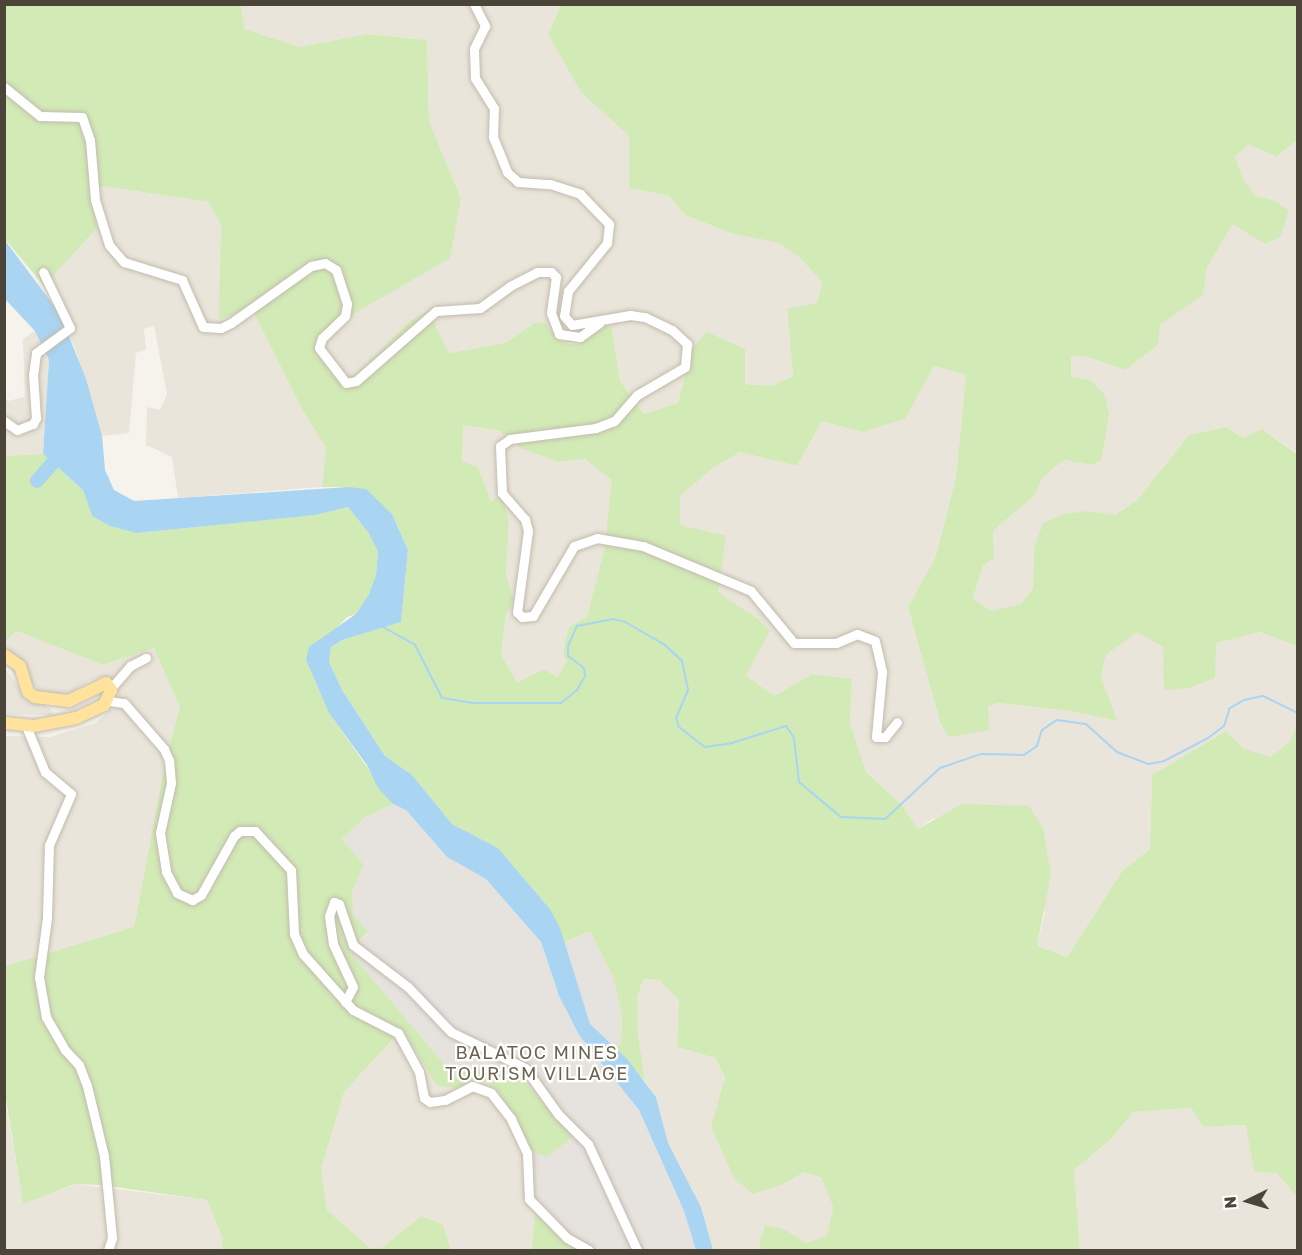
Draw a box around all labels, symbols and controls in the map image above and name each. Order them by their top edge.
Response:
district label: BALATOC MINES TOURISM VILLAGE [445,1042,629,1084]
north arrow [1218,1171,1278,1231]
text: N [1220,1196,1241,1210]

